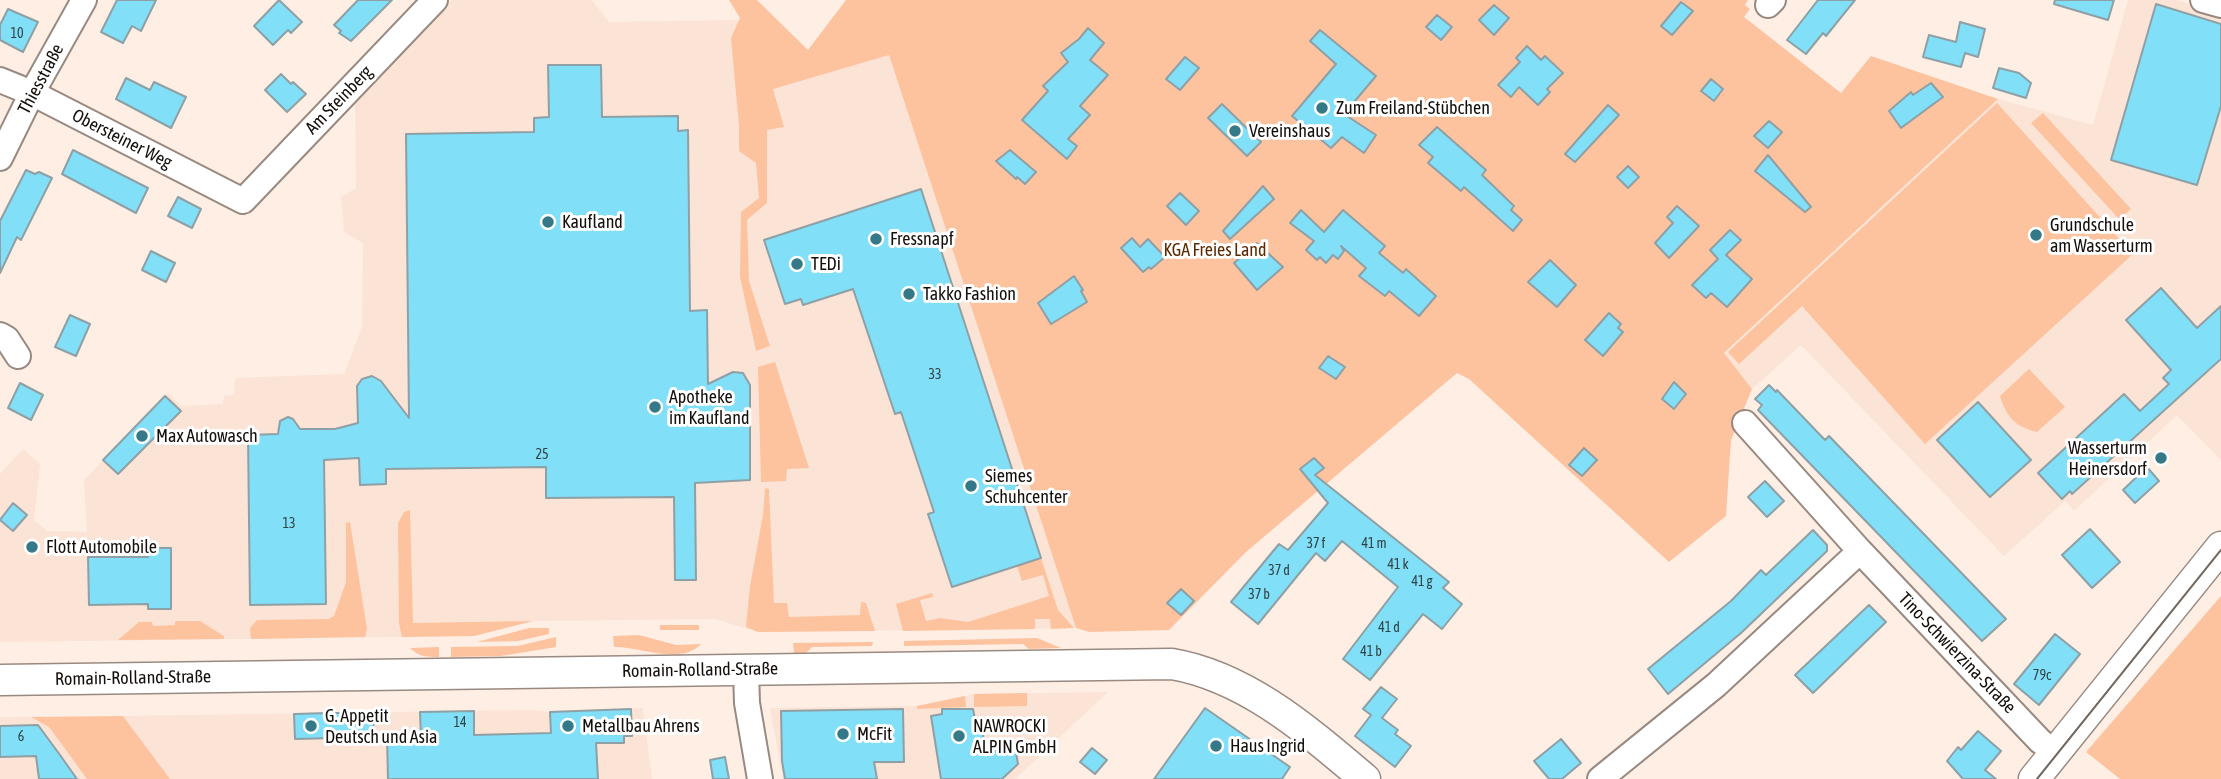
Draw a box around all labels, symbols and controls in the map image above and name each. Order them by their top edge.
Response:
house number: 10 [10,26,24,42]
street label: Thiesstraße [14,40,68,118]
street label: Am Steinberg [301,61,377,139]
place label: Zum Freiland-Stübchen [1336,97,1490,119]
marker: Zum Freiland-Stübchen [1314,100,1330,116]
street label: Obersteiner Weg [68,105,176,173]
place label: Vereinshaus [1249,120,1330,142]
marker: Vereinshaus [1227,123,1243,139]
place label: Kaufland [562,211,623,233]
marker: Kaufland [540,214,556,230]
place label: Grundschule am Wasserturm [2050,214,2153,256]
marker: Grundschule am Wasserturm [2028,227,2044,243]
place label: Fressnapf [890,228,954,250]
marker: Fressnapf [868,231,884,247]
park label: KGA Freies Land [1163,239,1267,261]
place label: TEDi [811,253,841,275]
marker: TEDi [789,256,805,272]
place label: Takko Fashion [923,283,1016,305]
marker: Takko Fashion [901,286,917,302]
house number: 33 [928,367,942,383]
place label: Apotheke im Kaufland [669,386,749,428]
marker: Apotheke im Kaufland [647,399,663,415]
place label: Max Autowasch [156,425,258,447]
marker: Max Autowasch [134,428,150,444]
place label: Wasserturm Heinersdorf [2068,437,2147,480]
house number: 25 [535,447,549,463]
marker: Wasserturm Heinersdorf [2153,450,2169,466]
place label: Siemes Schuhcenter [985,465,1067,508]
marker: Siemes Schuhcenter [963,478,979,494]
house number: 13 [282,516,296,532]
place label: Flott Automobile [46,536,157,558]
house number: 37 f [1307,536,1325,552]
house number: 41 m [1361,536,1387,552]
marker: Flott Automobile [24,539,40,555]
house number: 41 k [1387,557,1409,573]
house number: 37 d [1268,563,1290,579]
house number: 41 g [1411,574,1433,590]
house number: 37 b [1248,587,1270,603]
street label: Tino-Schwierzina-Straße [1894,588,2020,718]
house number: 41 d [1378,620,1400,636]
house number: 41 b [1360,644,1382,660]
street label: Romain-Rolland-Straße [622,658,778,682]
street label: Romain-Rolland-Straße [55,666,211,690]
house number: 79c [2033,668,2051,684]
place label: G. Appetit Deutsch und Asia [325,705,437,748]
house number: 14 [453,715,467,731]
place label: Metallbau Ahrens [582,715,700,737]
place label: NAWROCKI ALPIN GmbH [973,715,1057,758]
marker: G. Appetit Deutsch und Asia [303,718,319,734]
marker: Metallbau Ahrens [560,718,576,734]
place label: McFit [857,723,892,745]
marker: McFit [835,726,851,742]
marker: NAWROCKI ALPIN GmbH [951,728,967,744]
house number: 6 [18,729,24,745]
place label: Haus Ingrid [1230,735,1305,757]
marker: Haus Ingrid [1208,738,1224,754]

